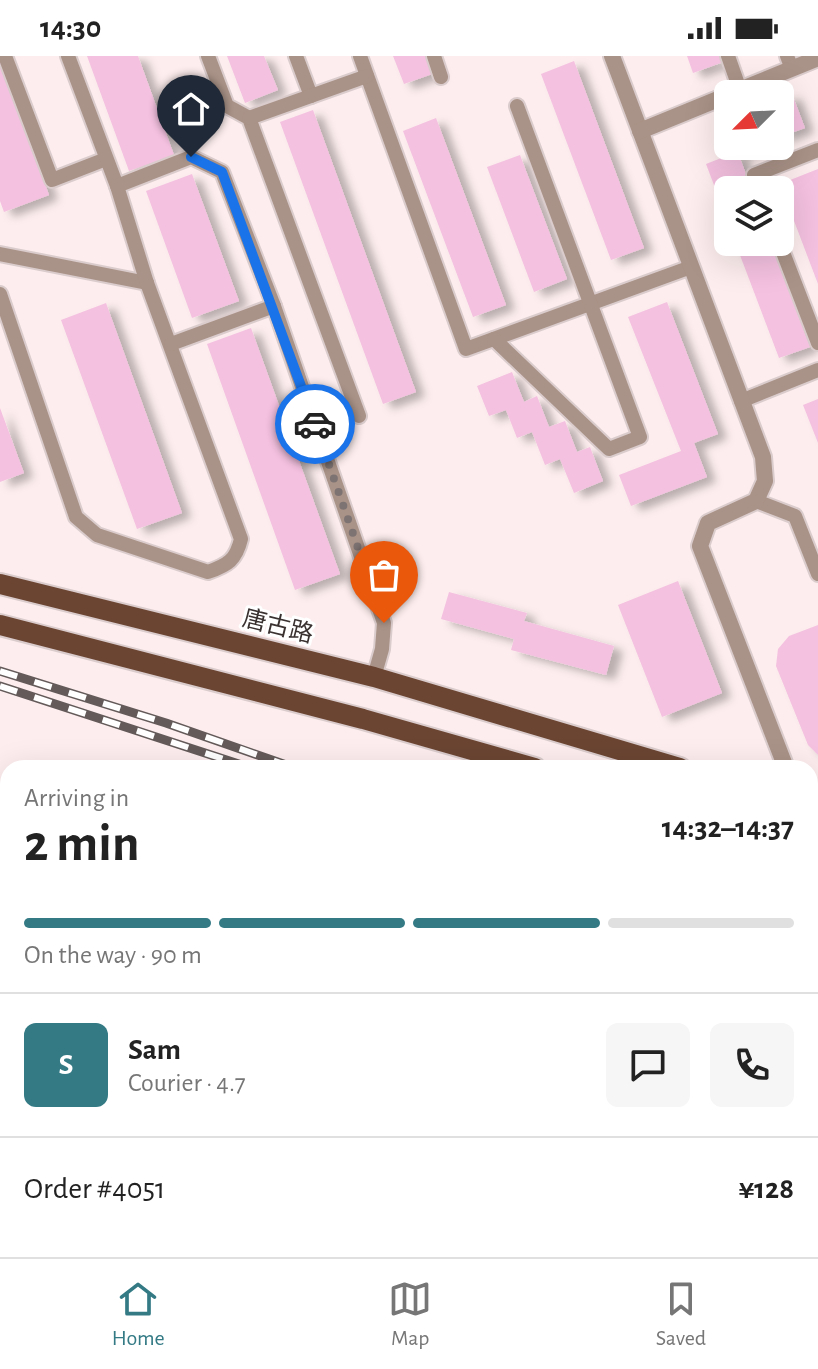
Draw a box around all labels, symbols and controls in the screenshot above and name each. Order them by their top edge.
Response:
text: 14:30 [40,13,101,43]
pin [157,75,225,157]
north arrow [714,80,794,160]
map controls [714,80,794,256]
icon: home [169,87,213,131]
button: layers [714,176,794,256]
courier [275,384,355,464]
icon: car [293,402,337,446]
pin [350,541,418,623]
icon: bag [362,553,406,597]
street label: 唐古路 [240,605,316,647]
text: Arriving in [24,785,129,811]
text: 14:32–14:37 [662,813,794,843]
text: 2 min [24,818,139,870]
text: On the way · 90 m [24,942,202,968]
button: chat [606,1023,690,1107]
button: phone [710,1023,794,1107]
text: Sam [128,1035,181,1065]
text: S [59,1050,73,1080]
text: Courier · 4.7 [128,1070,246,1096]
text: Order #4051 [24,1174,165,1204]
text: ¥128 [739,1174,794,1204]
tab: Home [112,1277,165,1351]
tab: Map [388,1277,432,1351]
tab: Saved [656,1277,706,1351]

